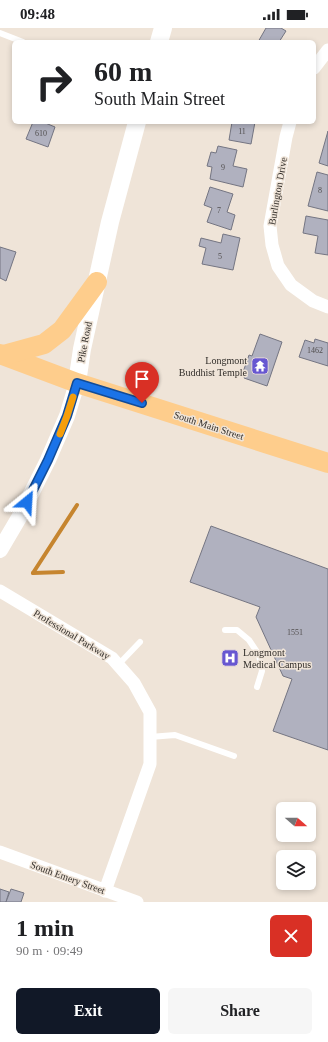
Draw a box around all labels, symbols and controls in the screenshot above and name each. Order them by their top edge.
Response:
text: 09:48 [20,6,55,22]
icon: right [28,56,80,108]
text: 60 m [94,56,152,87]
text: South Main Street [94,89,225,109]
house number: 11 [238,127,246,136]
house number: 610 [35,129,47,138]
street label: Burlington Drive [266,156,289,226]
house number: 9 [221,163,225,172]
house number: 8 [318,186,322,195]
house number: 7 [217,206,221,215]
house number: 5 [218,252,222,261]
street label: Pike Road [75,321,94,363]
house number: 1462 [307,346,323,355]
place label: Longmont Buddhist Temple [179,355,248,378]
temple icon: Longmont Buddhist Temple [250,356,270,376]
pin [125,362,159,403]
icon: arrive [131,368,153,390]
street label: South Main Street [173,409,245,442]
position arrow [6,481,48,523]
street label: Professional Parkway [32,607,112,662]
house number: 1551 [287,628,303,637]
place label: Longmont Medical Campus [243,647,311,670]
hospital icon: Longmont Medical Campus [220,648,240,668]
north arrow [276,802,316,842]
map controls [276,802,316,890]
button: layers [276,850,316,890]
street label: South Emery Street [29,859,107,896]
text: 1 min [16,915,74,941]
button: close [270,915,312,957]
text: 90 m · 09:49 [16,943,83,958]
button: Exit [16,988,160,1034]
button: Share [168,988,312,1034]

